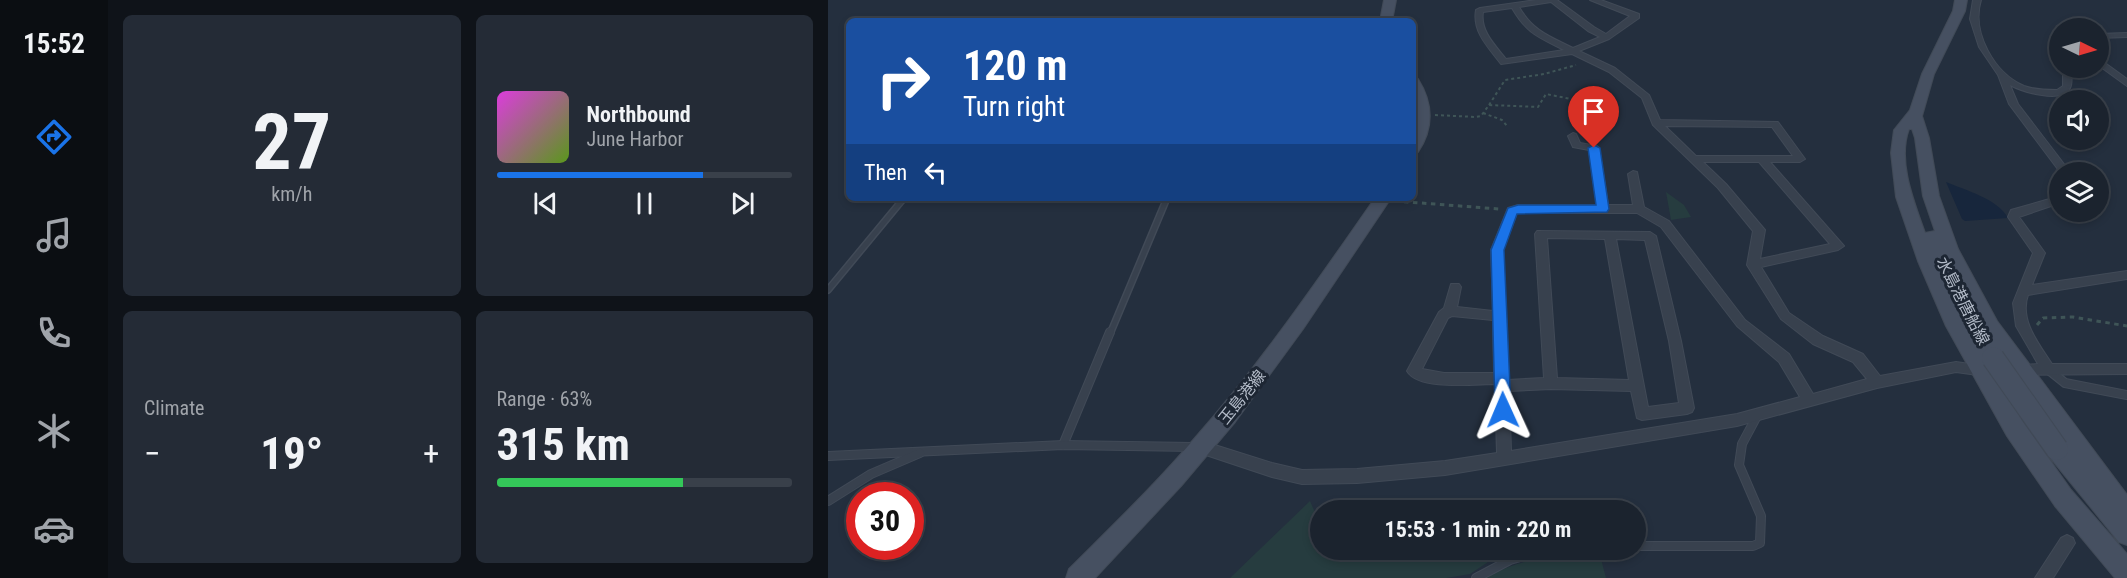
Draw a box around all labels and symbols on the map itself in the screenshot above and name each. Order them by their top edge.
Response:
north arrow [2049,18,2109,78]
pin [1568,86,1619,148]
street label: 水島港唐船線 [1933,254,1993,348]
street label: 玉島港線 [1214,366,1270,428]
position arrow [1471,378,1535,442]
speed limit sign: 30 [846,482,924,560]

